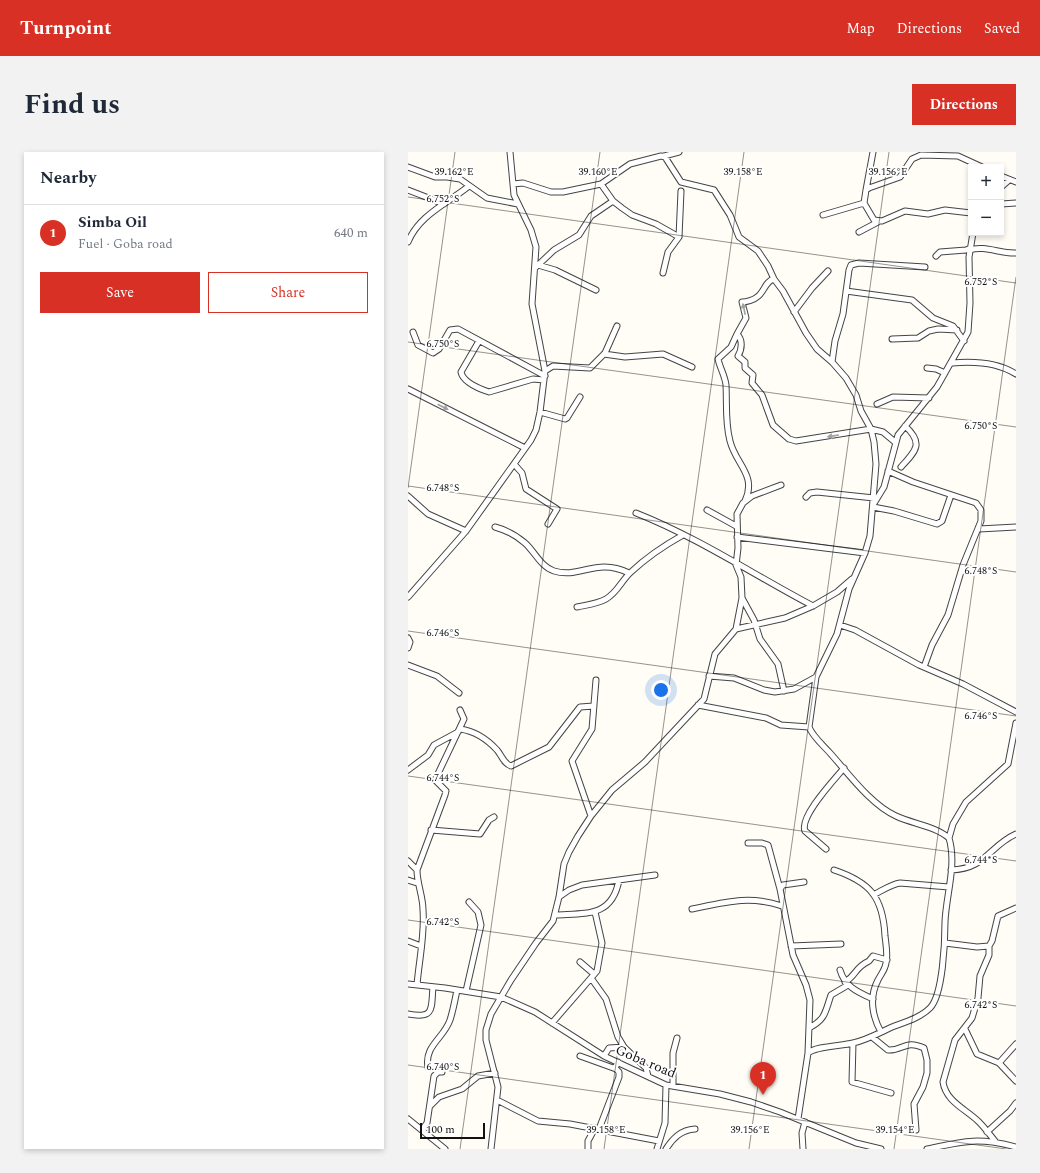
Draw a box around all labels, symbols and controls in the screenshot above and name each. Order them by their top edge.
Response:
text: Turnpoint [20,14,112,43]
text: Map [847,18,875,39]
text: Directions [897,18,962,39]
text: Saved [984,18,1020,39]
text: Find us [24,83,120,126]
button: Directions [912,84,1016,125]
text: 39.162°E [434,164,474,180]
text: 39.160°E [578,164,618,180]
text: 39.158°E [723,164,763,180]
text: 39.156°E [868,164,908,180]
map controls [968,164,1004,236]
button: + [968,164,1004,200]
text: Nearby [40,165,96,191]
text: 6.752°S [427,191,459,207]
button: − [968,200,1004,236]
text: Simba Oil [78,211,147,234]
text: 1 [49,223,57,243]
text: 640 m [334,223,368,243]
text: Fuel · Goba road [78,234,173,254]
button: Save [40,272,200,313]
button: Share [208,272,368,313]
text: 6.752°S [965,274,997,290]
one-way arrow [740,303,746,315]
text: 6.750°S [427,336,459,352]
one-way arrow [437,403,448,410]
text: 6.750°S [965,418,997,434]
one-way arrow [827,433,839,439]
text: 6.748°S [427,480,459,496]
text: 6.748°S [965,563,997,579]
text: 6.746°S [427,625,459,641]
your location [651,680,671,700]
text: 6.746°S [965,708,997,724]
text: 6.744°S [427,770,459,786]
text: 6.744°S [965,852,997,868]
text: 6.742°S [427,914,459,930]
text: 6.742°S [965,997,997,1013]
street label: Goba road [612,1039,680,1084]
text: 6.740°S [427,1059,459,1075]
pin: 1 [750,1062,776,1095]
scale bar [420,1121,485,1140]
text: 100 m [426,1121,455,1138]
text: 39.158°E [586,1122,626,1138]
text: 39.156°E [730,1122,770,1138]
text: 39.154°E [875,1122,915,1138]

